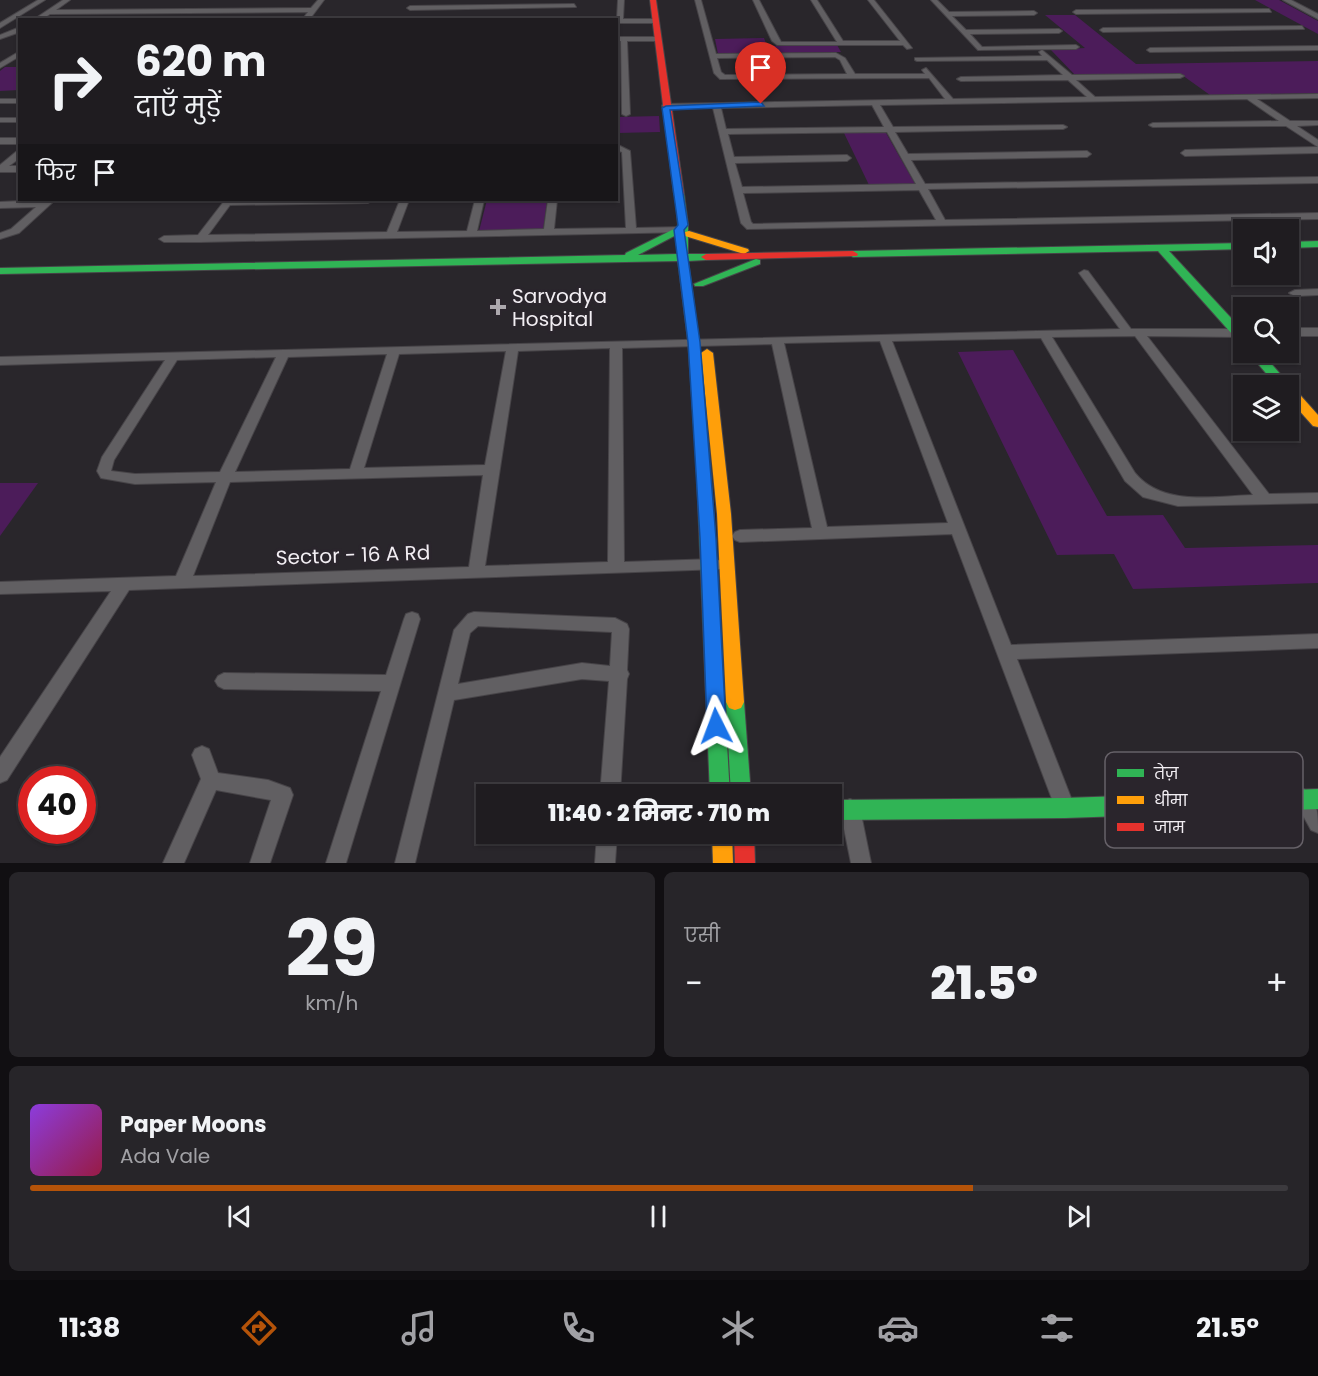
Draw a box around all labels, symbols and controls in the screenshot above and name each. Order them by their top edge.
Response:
text: 620 m [135,32,267,91]
icon: right [36,42,114,120]
pin [735,42,786,104]
icon: arrive [744,51,777,84]
text: दाएँ मुड़ें [135,88,221,125]
icon: arrive [88,156,121,189]
text: फिर [36,157,76,188]
map controls [1233,219,1299,441]
button: sound [1233,219,1299,285]
place label: Sarvodya Hospital [512,282,607,333]
button: search [1233,297,1299,363]
marker: Sarvodya Hospital [489,298,507,316]
button: layers [1233,375,1299,441]
street label: Sector - 16 A Rd [275,538,431,572]
position arrow [684,694,748,758]
legend [1105,752,1303,848]
text: तेज़ [1153,762,1179,785]
speed limit sign: 40 [18,766,96,844]
text: धीमा [1154,789,1189,812]
text: 11:40 · 2 मिनट · 710 m [548,798,770,829]
text: जाम [1153,816,1185,839]
text: 29 [285,894,378,1003]
text: एसी [685,921,720,949]
text: 21.5° [930,952,1038,1015]
text: − [685,960,703,1007]
text: + [1265,960,1288,1007]
text: km/h [305,989,358,1017]
text: Paper Moons [120,1109,267,1140]
text: Ada Vale [120,1142,210,1170]
icon: previous [223,1200,256,1233]
icon: pause [642,1200,675,1233]
icon: next [1062,1200,1095,1233]
icon: directions [238,1307,280,1349]
icon: music [398,1307,440,1349]
icon: phone [557,1307,599,1349]
icon: climate [717,1307,759,1349]
icon: car [877,1307,919,1349]
icon: filters [1036,1307,1078,1349]
text: 11:38 [59,1309,121,1346]
text: 21.5° [1196,1309,1259,1346]

